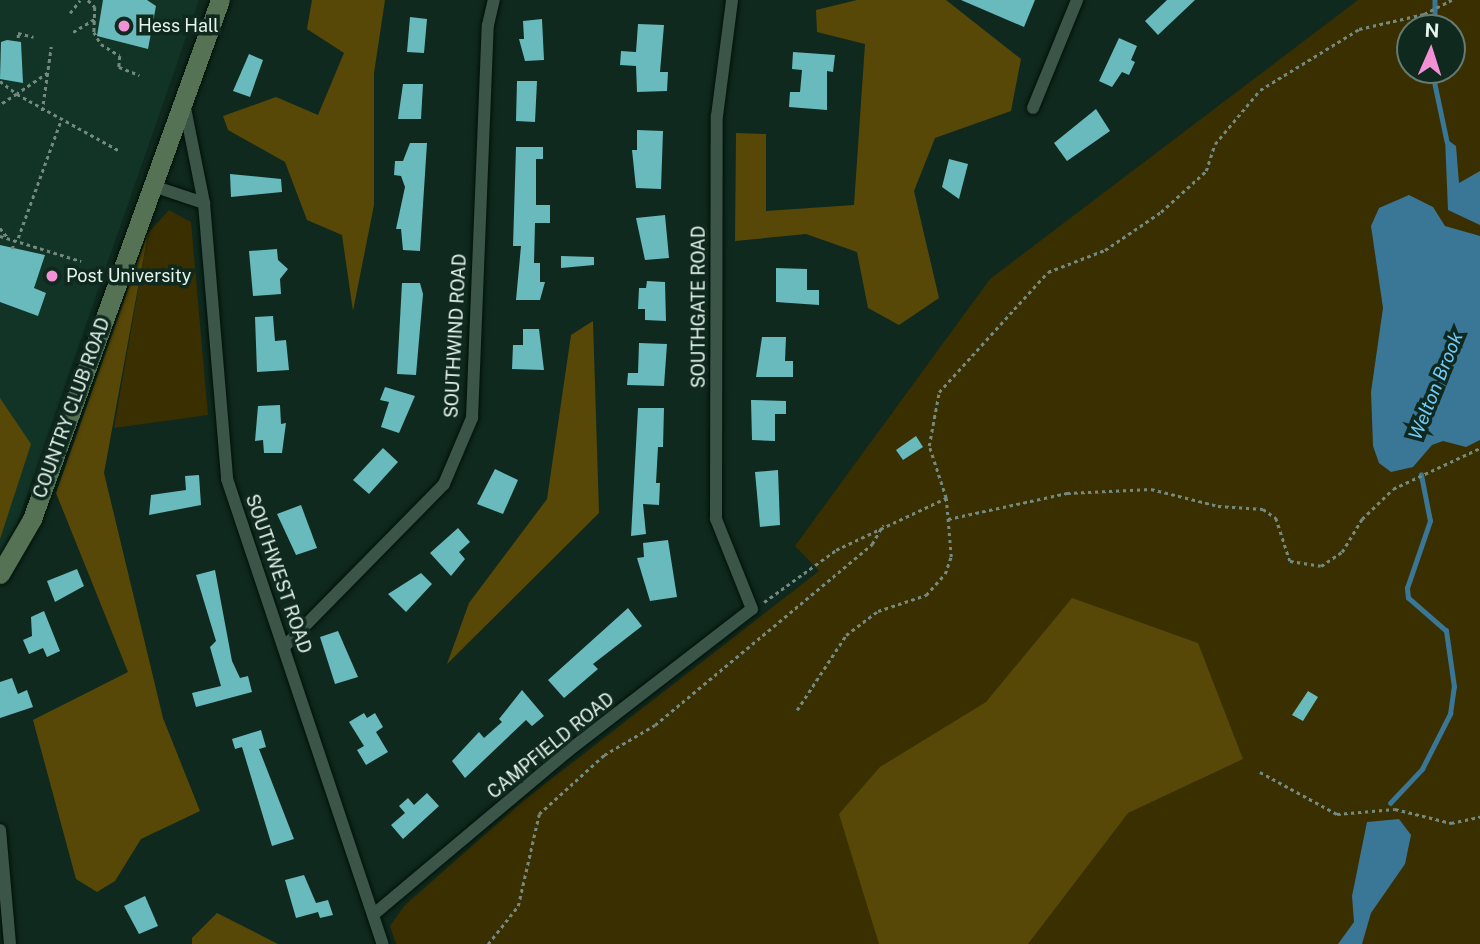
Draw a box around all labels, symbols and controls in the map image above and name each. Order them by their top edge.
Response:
north arrow [1396,14,1466,84]
place label: Hess Hall [138,15,219,37]
marker: Hess Hall [116,18,132,34]
text: N [1424,19,1440,41]
street label: SOUTHGATE ROAD [688,226,710,388]
street label: SOUTHWIND ROAD [441,253,471,419]
place label: Post University [66,265,191,287]
marker: Post University [44,268,60,284]
street label: COUNTRY CLUB ROAD [29,315,115,501]
water label: Welton Brook [1404,329,1468,443]
street label: SOUTHWEST ROAD [241,492,315,656]
street label: CAMPFIELD ROAD [483,688,619,804]

